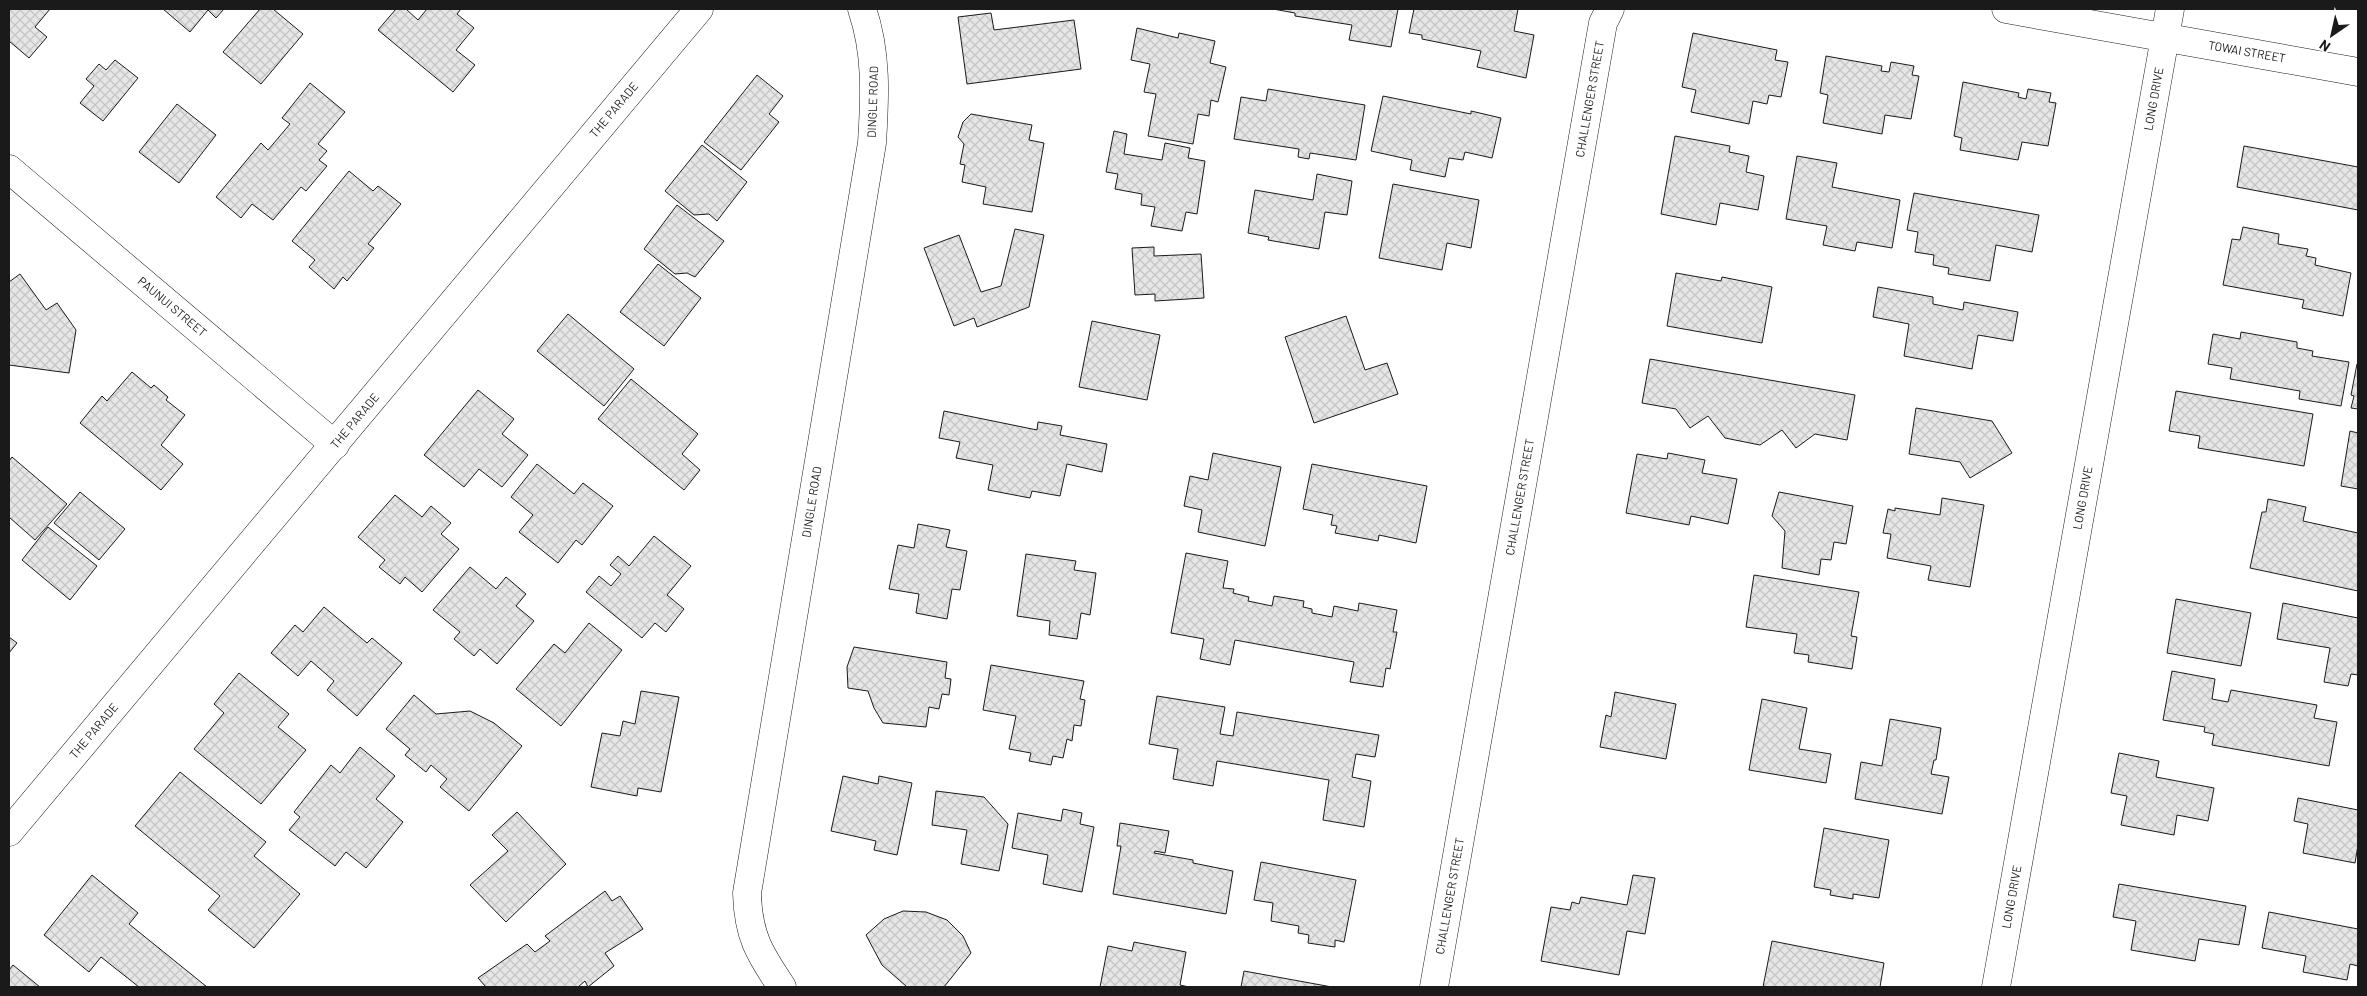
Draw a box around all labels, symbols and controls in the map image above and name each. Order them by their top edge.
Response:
north arrow [2307,10,2357,60]
street label: TOWAI STREET [2207,37,2287,65]
text: N [2316,37,2333,56]
street label: CHALLENGER STREET [1572,39,1606,158]
street label: DINGLE ROAD [864,66,880,138]
street label: LONG DRIVE [2141,66,2165,132]
street label: THE PARADE [586,79,641,140]
street label: PAUNUI STREET [135,273,210,339]
street label: THE PARADE [327,390,382,451]
street label: CHALLENGER STREET [1502,437,1536,556]
street label: DINGLE ROAD [798,465,824,538]
street label: LONG DRIVE [2070,465,2094,531]
street label: THE PARADE [66,700,121,761]
street label: CHALLENGER STREET [1432,836,1466,955]
street label: LONG DRIVE [1999,864,2023,930]

